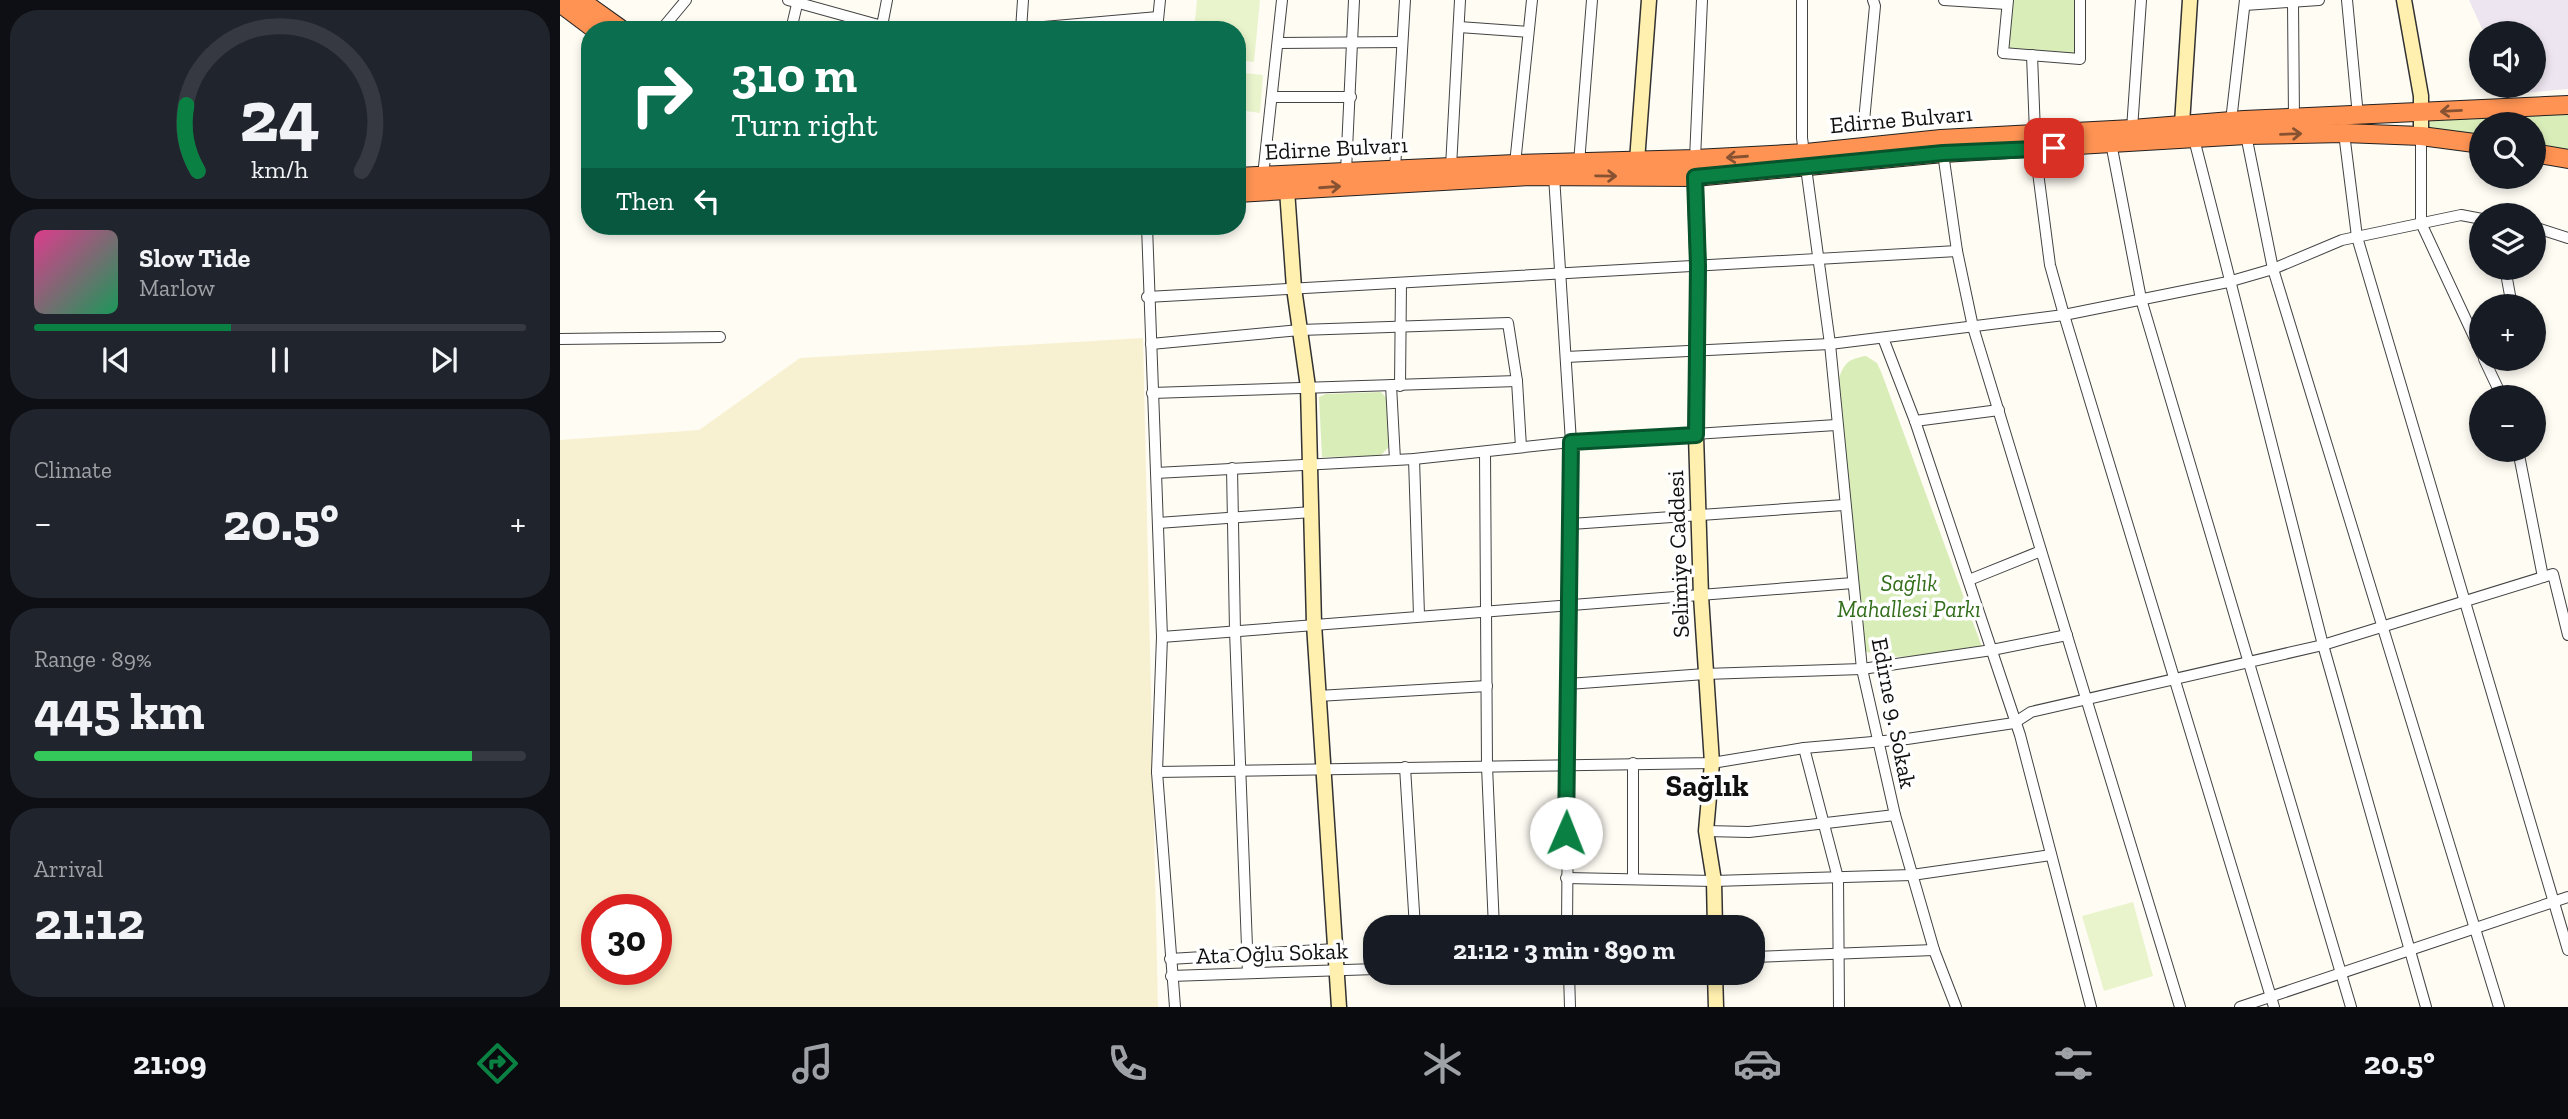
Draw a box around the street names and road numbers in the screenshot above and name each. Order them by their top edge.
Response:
street label: Edirne Bulvarı [1829,99,1973,139]
street label: Edirne Bulvarı [1264,130,1408,166]
street label: Selimiye Caddesi [1661,470,1695,638]
street label: Edirne 9. Sokak [1866,635,1922,791]
street label: Ata Oğlu Sokak [1195,936,1349,970]

